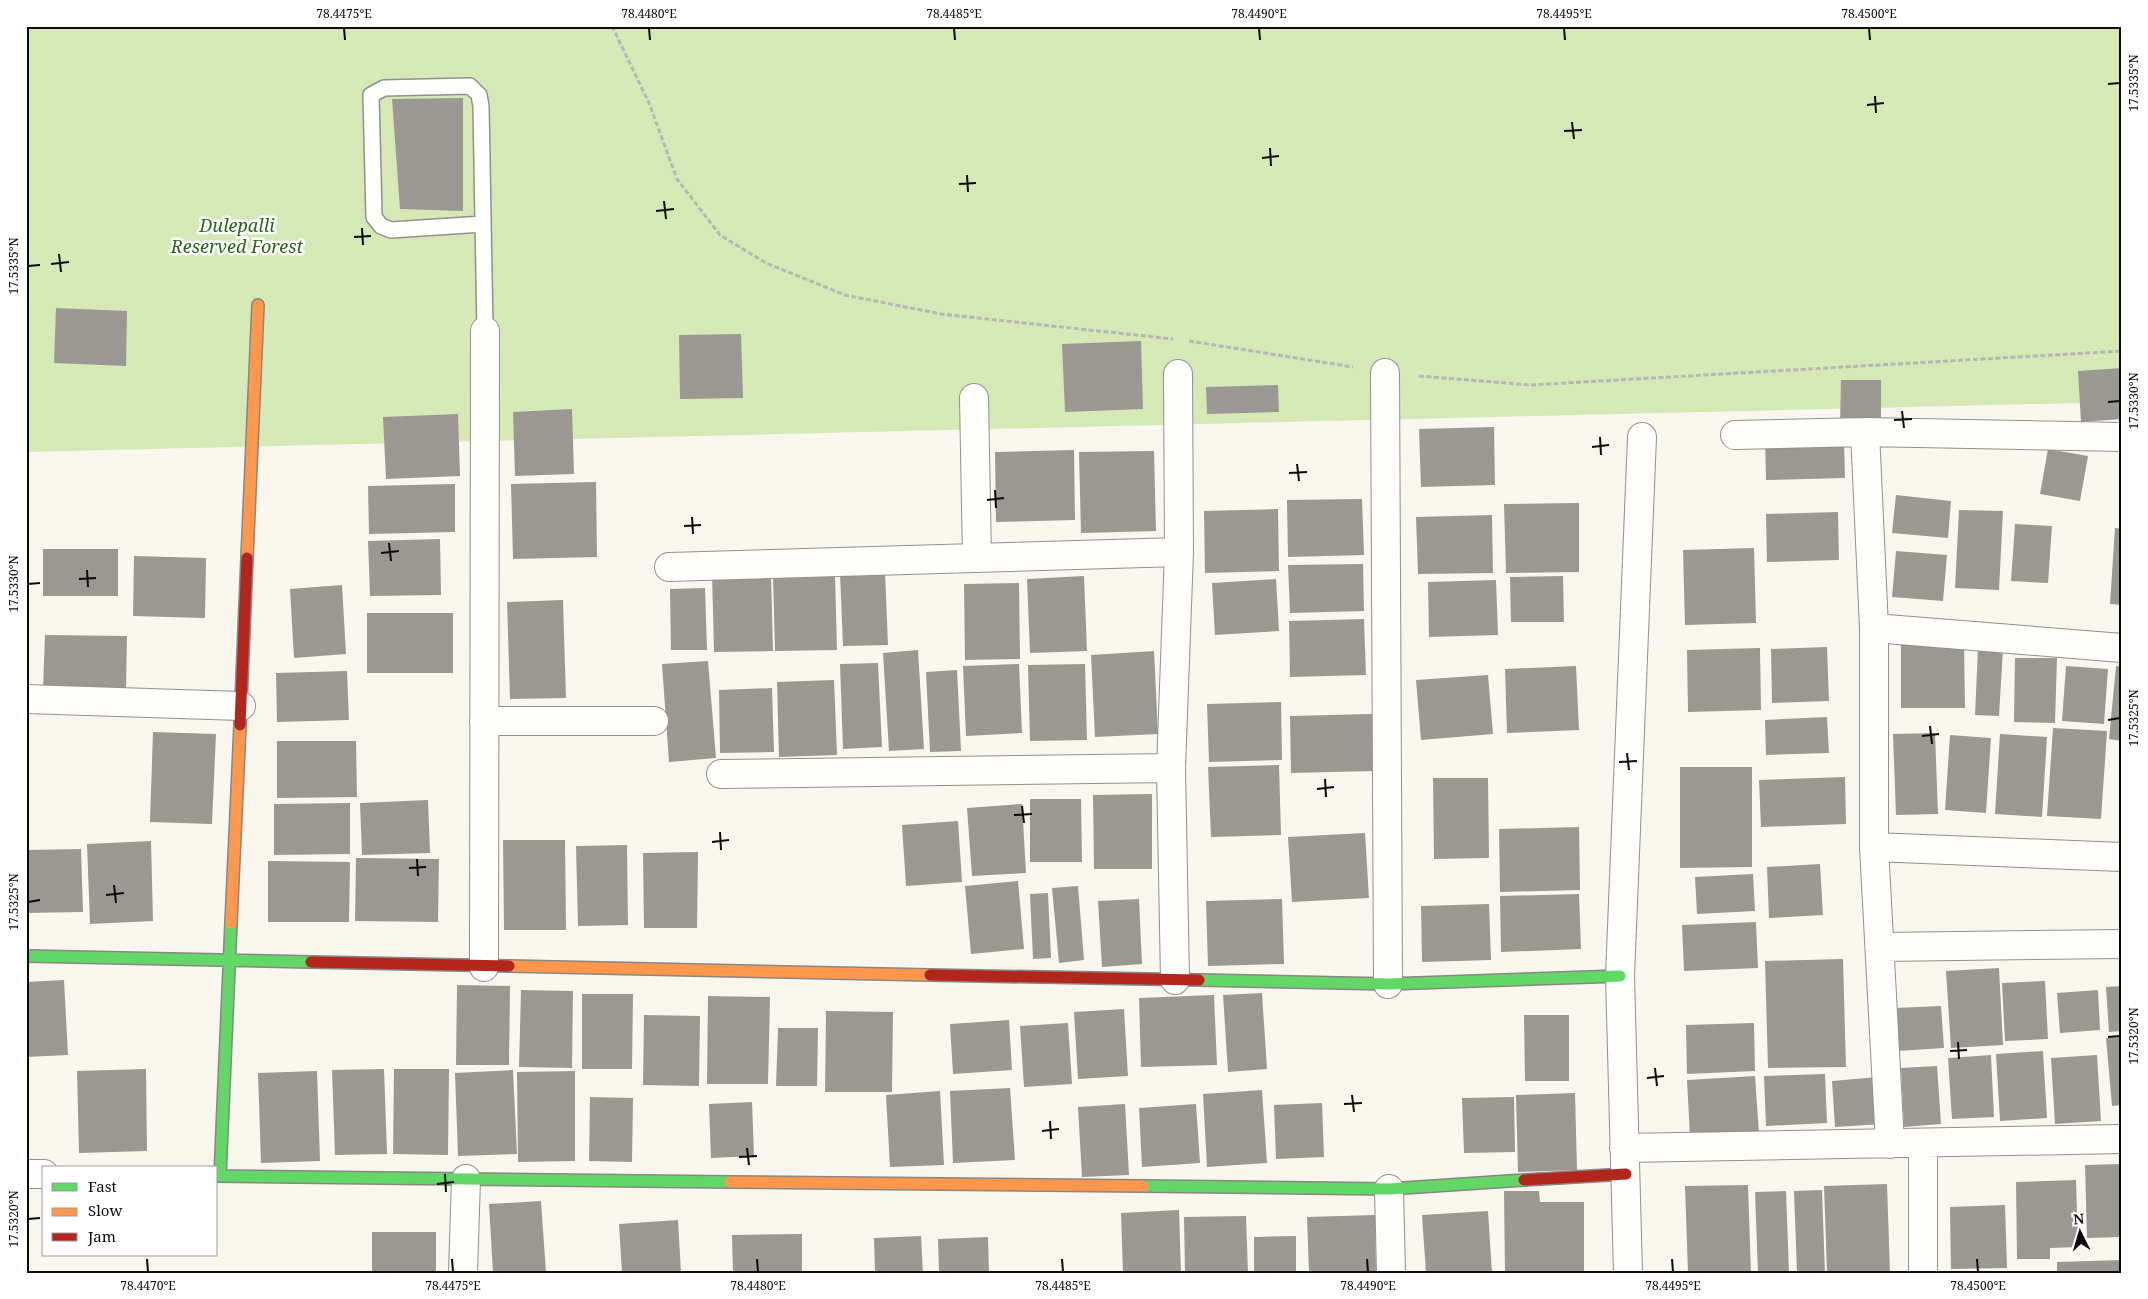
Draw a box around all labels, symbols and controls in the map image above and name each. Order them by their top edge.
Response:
text: 78.4475°E [316,5,372,22]
text: 78.4480°E [621,5,677,22]
text: 78.4485°E [926,5,982,22]
text: 78.4490°E [1231,5,1287,22]
text: 78.4495°E [1536,5,1592,22]
text: 78.4500°E [1841,5,1897,22]
text: 17.5335°N [2125,54,2142,112]
park label: Dulepalli Reserved Forest [170,213,304,258]
text: 17.5335°N [5,237,22,295]
text: 17.5330°N [2125,372,2142,430]
text: 17.5330°N [5,555,22,613]
text: 17.5325°N [2125,689,2142,747]
text: 17.5325°N [5,873,22,931]
text: 17.5320°N [2125,1007,2142,1065]
legend [42,1166,218,1256]
text: Fast [88,1176,117,1196]
text: 17.5320°N [5,1190,22,1248]
text: Slow [88,1200,122,1220]
north arrow [2056,1206,2106,1256]
text: N [2072,1209,2085,1228]
text: Jam [87,1226,116,1246]
text: 78.4470°E [120,1277,176,1294]
text: 78.4475°E [425,1277,481,1294]
text: 78.4480°E [730,1277,786,1294]
text: 78.4485°E [1035,1277,1091,1294]
text: 78.4490°E [1340,1277,1396,1294]
text: 78.4495°E [1645,1277,1701,1294]
text: 78.4500°E [1950,1277,2006,1294]

